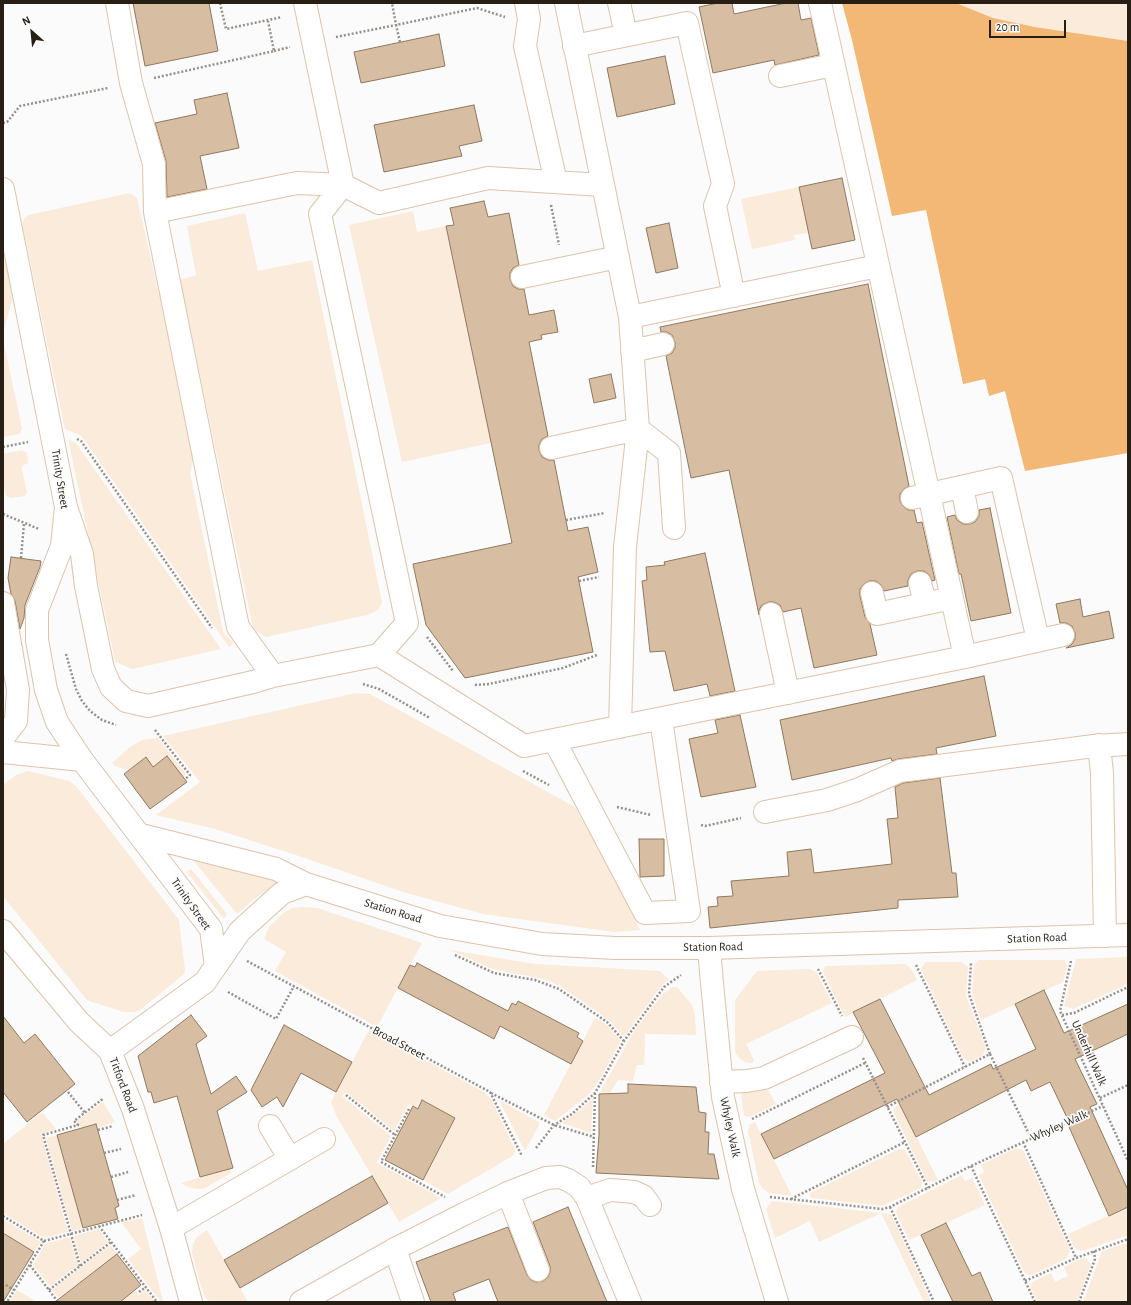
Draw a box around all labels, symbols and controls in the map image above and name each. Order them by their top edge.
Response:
north arrow [12,12,52,52]
scale bar [991,12,1068,38]
text: N [20,14,32,28]
text: 20 m [996,21,1019,33]
street label: Trinity Street [48,448,72,510]
street label: Trinity Street [168,875,214,933]
street label: Station Road [362,895,424,927]
street label: Station Road [1007,930,1067,946]
street label: Station Road [683,939,743,955]
street label: Underhill Walk [1068,1018,1110,1088]
street label: Broad Street [370,1023,428,1063]
street label: Titford Road [106,1055,140,1115]
street label: Whyley Walk [717,1095,743,1159]
street label: Whyley Walk [1028,1107,1090,1145]

